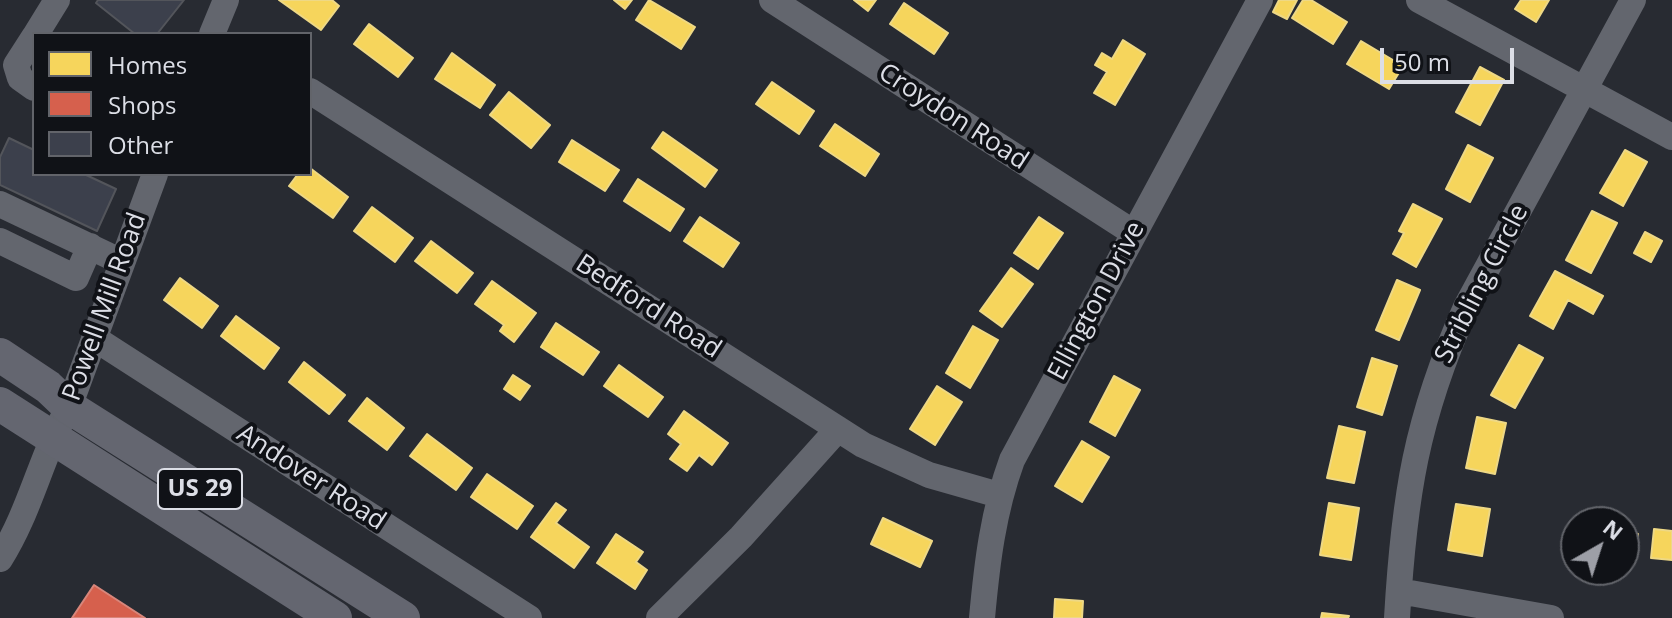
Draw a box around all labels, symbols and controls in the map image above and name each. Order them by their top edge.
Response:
legend [32,32,312,176]
scale bar [1384,32,1518,82]
text: 50 m [1394,45,1450,78]
text: Homes [108,48,187,81]
street label: Croydon Road [872,57,1034,177]
text: Shops [108,88,176,121]
text: Other [108,128,173,161]
street label: Stribling Circle [1429,200,1535,368]
street label: Powell Mill Road [57,209,153,405]
street label: Ellington Drive [1042,216,1152,386]
street label: Bedford Road [569,248,727,366]
street label: Andover Road [231,418,391,538]
road number: US 29 [158,469,242,509]
north arrow [1560,506,1640,586]
text: N [1597,512,1630,546]

